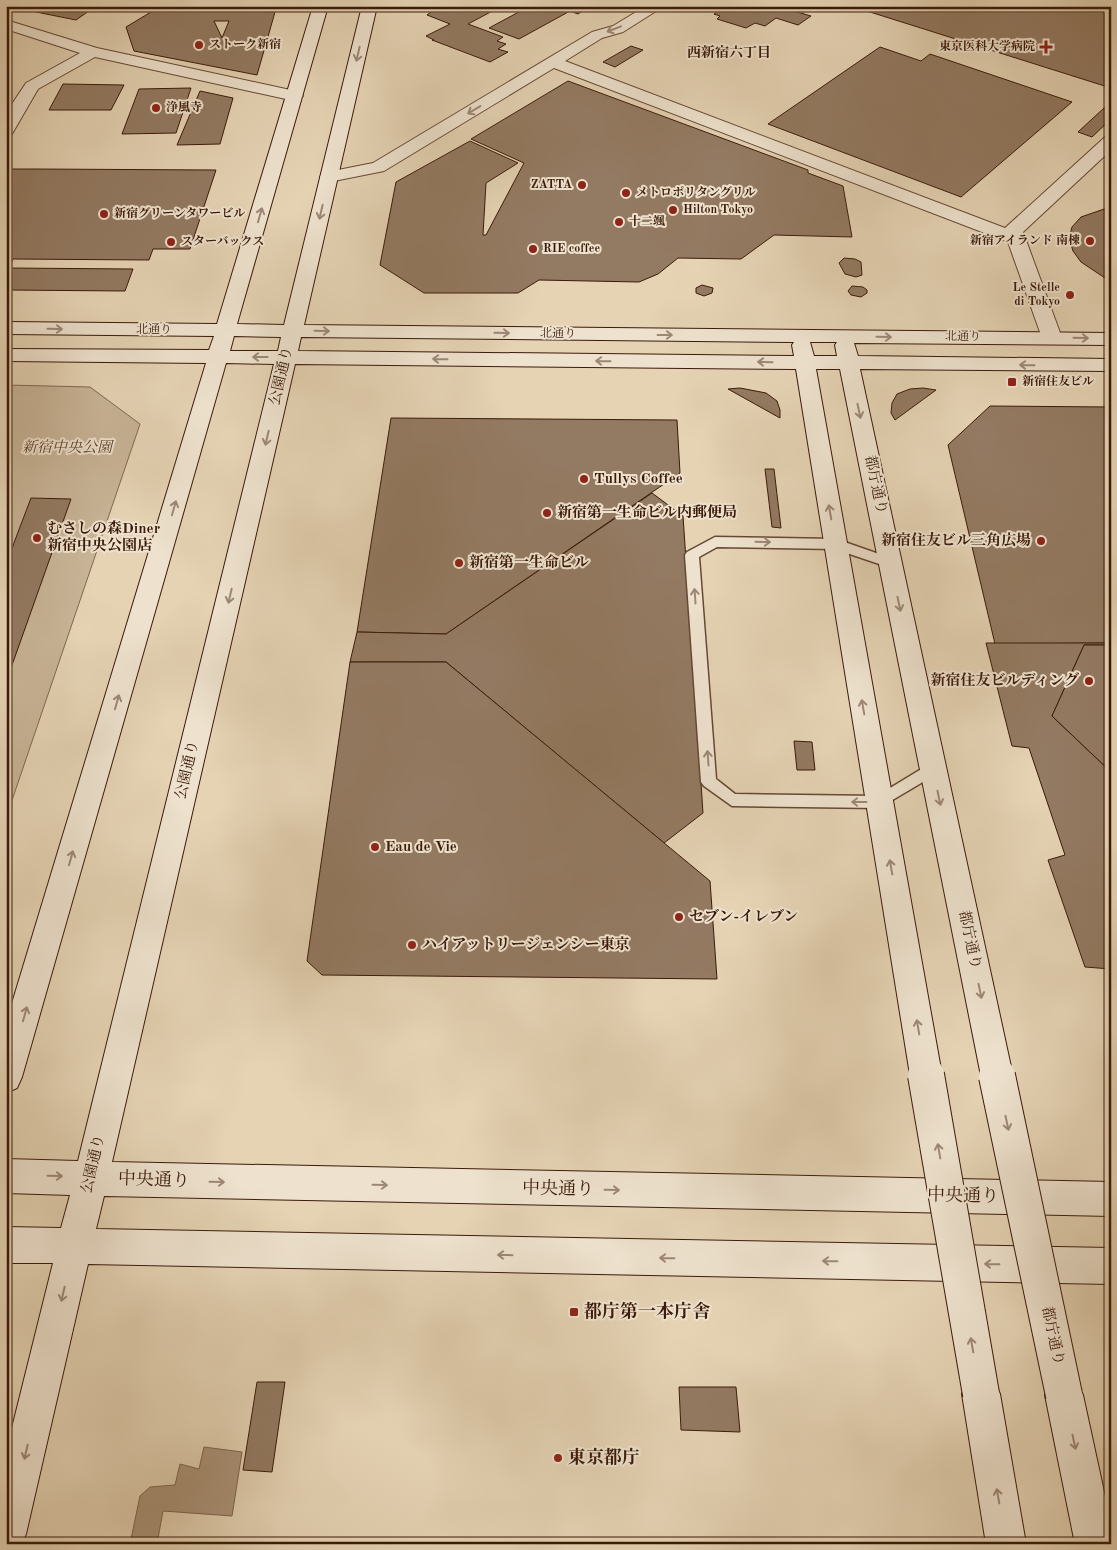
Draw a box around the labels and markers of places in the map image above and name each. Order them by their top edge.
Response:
place label: ストーク新宿 [209,37,281,51]
marker: ストーク新宿 [193,39,205,51]
place label: 東京医科大学病院 [939,39,1035,53]
marker: 東京医科大学病院 [1039,40,1053,54]
place label: 浄風寺 [166,100,202,114]
marker: 浄風寺 [150,102,162,114]
place label: ZATTA [531,179,572,191]
marker: ZATTA [576,179,588,191]
place label: メトロポリタングリル [636,185,756,199]
marker: メトロポリタングリル [620,187,632,199]
marker: Hilton Tokyo [667,204,679,216]
place label: Hilton Tokyo [683,204,753,216]
place label: 新宿グリーンタワービル [114,206,245,220]
marker: 新宿グリーンタワービル [98,208,110,220]
place label: 十二颯 [629,214,665,228]
marker: 十二颯 [613,216,625,228]
place label: 新宿アイランド 南棟 [970,233,1080,247]
place label: スターバックス [181,235,264,248]
marker: 新宿アイランド 南棟 [1084,235,1096,247]
marker: スターバックス [165,236,177,248]
marker: RIE coffee [527,243,539,255]
place label: RIE coffee [543,243,600,255]
place label: Le Stelle di Tokyo [1012,282,1060,308]
marker: Le Stelle di Tokyo [1064,289,1076,301]
place label: 新宿住友ビル [1022,374,1094,388]
marker: 新宿住友ビル [1006,376,1018,388]
place label: Tullys Coffee [594,472,683,487]
marker: Tullys Coffee [578,473,590,485]
place label: 新宿第一生命ビル内郵便局 [557,504,737,521]
marker: 新宿第一生命ビル内郵便局 [541,507,553,519]
place label: むさしの森Diner 新宿中央公園店 [47,520,161,554]
place label: 新宿住友ビル三角広場 [881,531,1031,549]
marker: むさしの森Diner 新宿中央公園店 [31,532,43,544]
marker: 新宿住友ビル三角広場 [1035,535,1047,547]
place label: 新宿第一生命ビル [469,554,589,571]
marker: 新宿第一生命ビル [453,557,465,569]
place label: 新宿住友ビルディング [930,671,1079,689]
marker: 新宿住友ビルディング [1083,675,1095,687]
place label: Eau de Vie [385,840,457,855]
marker: Eau de Vie [369,841,381,853]
place label: セブン-イレブン [689,908,798,925]
marker: セブン-イレブン [673,911,685,923]
place label: ハイアットリージェンシー東京 [422,936,630,953]
marker: ハイアットリージェンシー東京 [406,939,418,951]
place label: 都庁第一本庁舎 [584,1301,710,1321]
marker: 都庁第一本庁舎 [568,1306,580,1318]
place label: 東京都庁 [568,1447,640,1467]
marker: 東京都庁 [552,1452,564,1464]

